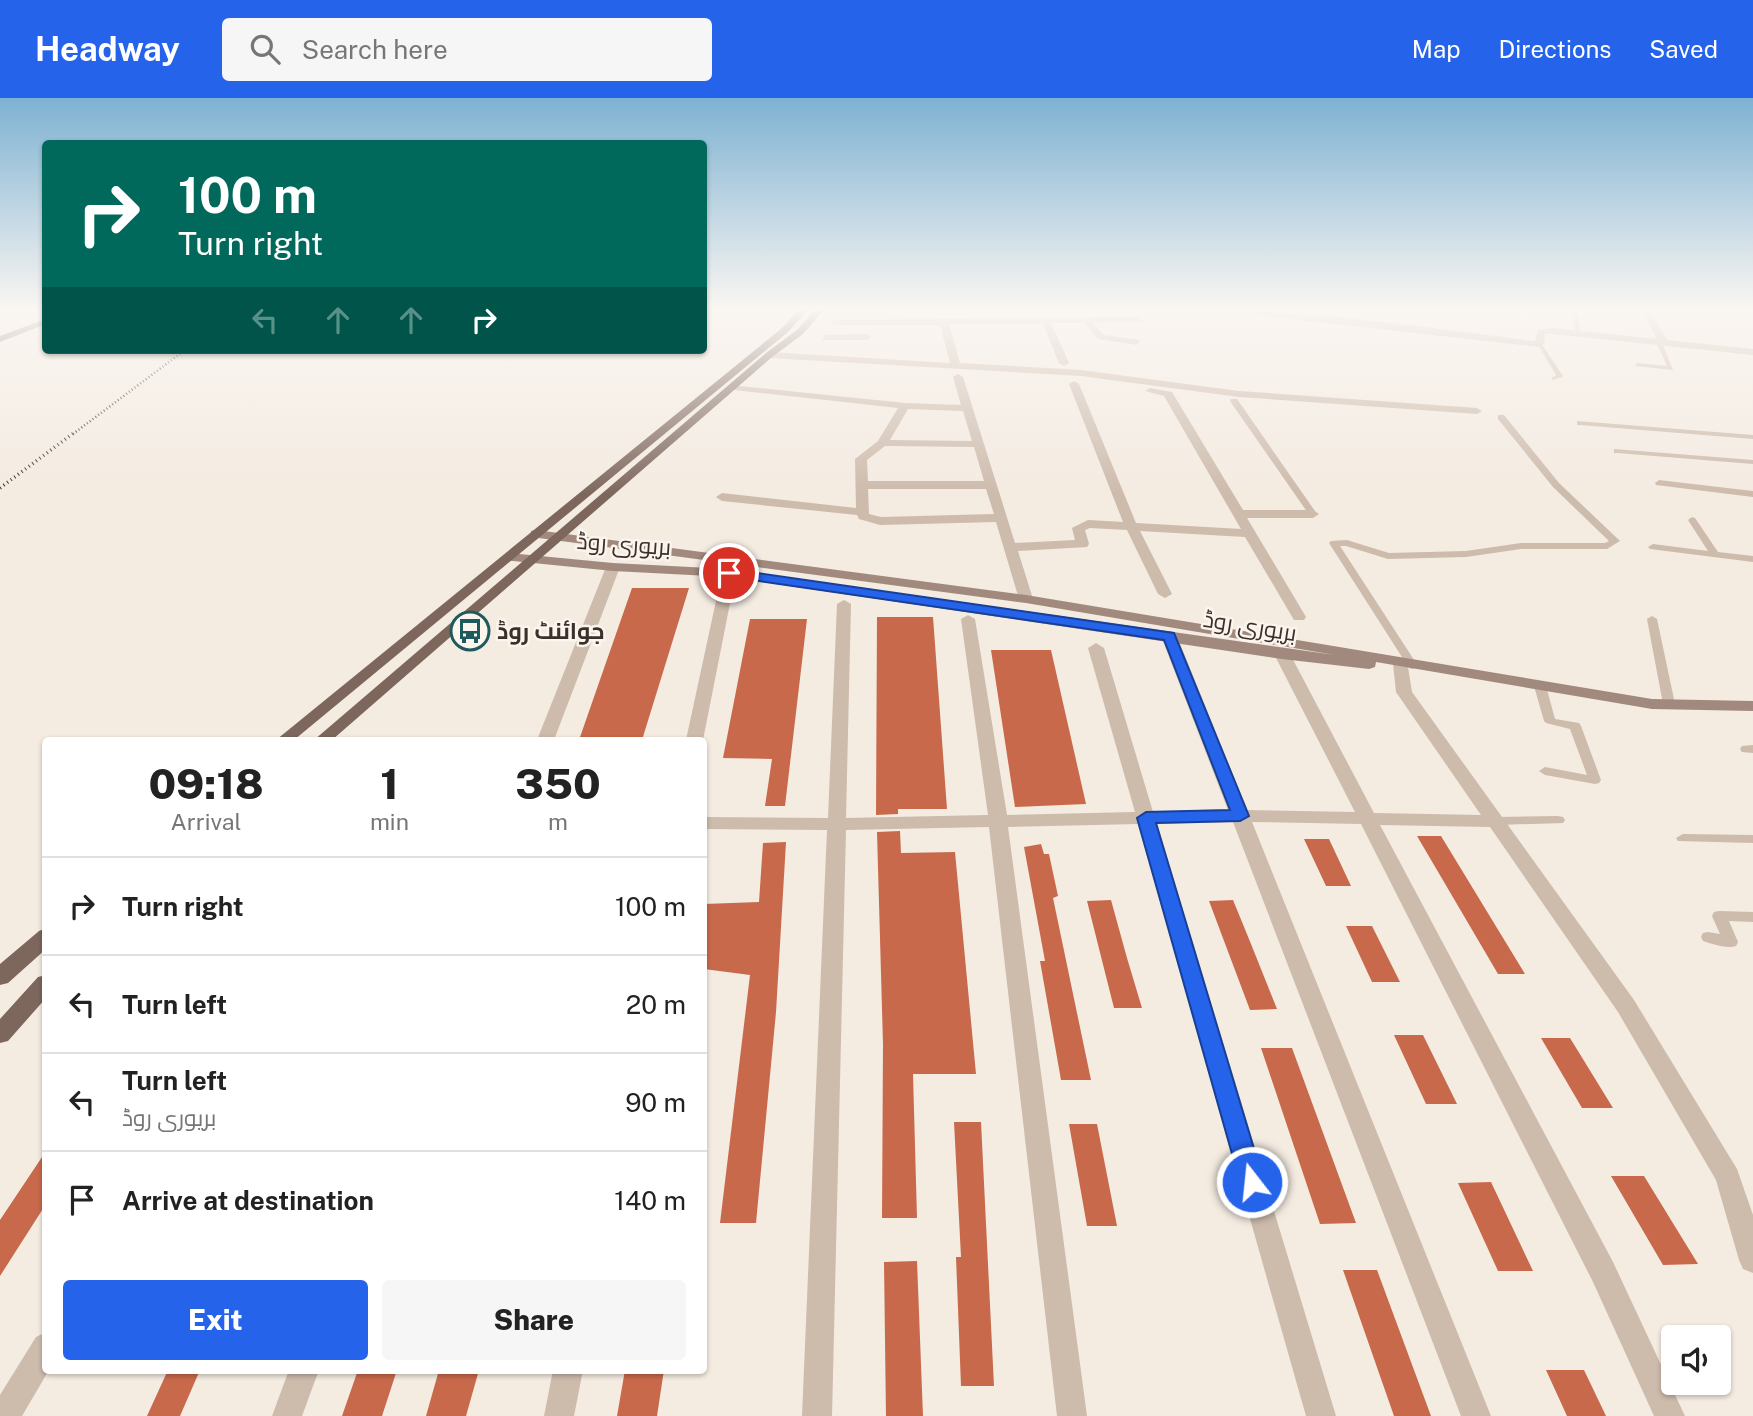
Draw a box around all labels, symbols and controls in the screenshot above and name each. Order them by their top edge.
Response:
search box [222,18,712,81]
text: Headway [35,30,180,68]
icon: search [246,30,284,68]
text: Search here [302,34,448,65]
text: Map [1412,35,1461,63]
text: Directions [1499,35,1611,63]
text: Saved [1649,35,1718,63]
text: 100 m [178,166,317,224]
icon: right [63,168,154,259]
text: Turn right [178,225,323,262]
icon: left [246,301,284,339]
icon: ahead [319,301,357,339]
icon: ahead [392,301,430,339]
icon: right [465,301,503,339]
street label: بریوری روڈ [576,527,672,561]
pin [699,543,759,603]
icon: arrive [710,554,748,592]
street label: بریوری روڈ [1201,605,1299,647]
bus stop icon: جوائنٹ روڈ [449,610,491,652]
place label: جوائنٹ روڈ [497,617,605,645]
text: 09:18 [148,759,264,808]
text: 1 [380,759,399,808]
text: 350 [515,759,601,808]
text: Arrival [170,808,241,835]
text: min [370,808,409,835]
text: m [548,808,568,835]
icon: right [63,887,101,925]
text: Turn right [122,891,244,922]
text: 100 m [615,891,686,922]
icon: left [63,985,101,1023]
text: Turn left [122,989,227,1020]
text: 20 m [626,989,686,1020]
text: Turn left [122,1065,227,1096]
icon: left [63,1083,101,1121]
text: 90 m [625,1087,686,1118]
text: بریوری روڈ [122,1104,216,1131]
position arrow [1215,1145,1289,1219]
icon: arrive [63,1181,101,1219]
text: Arrive at destination [122,1185,374,1216]
text: 140 m [614,1185,686,1216]
button: Exit [63,1280,368,1360]
button: Share [382,1280,686,1360]
map controls [1661,1325,1731,1395]
button: sound [1661,1325,1731,1395]

